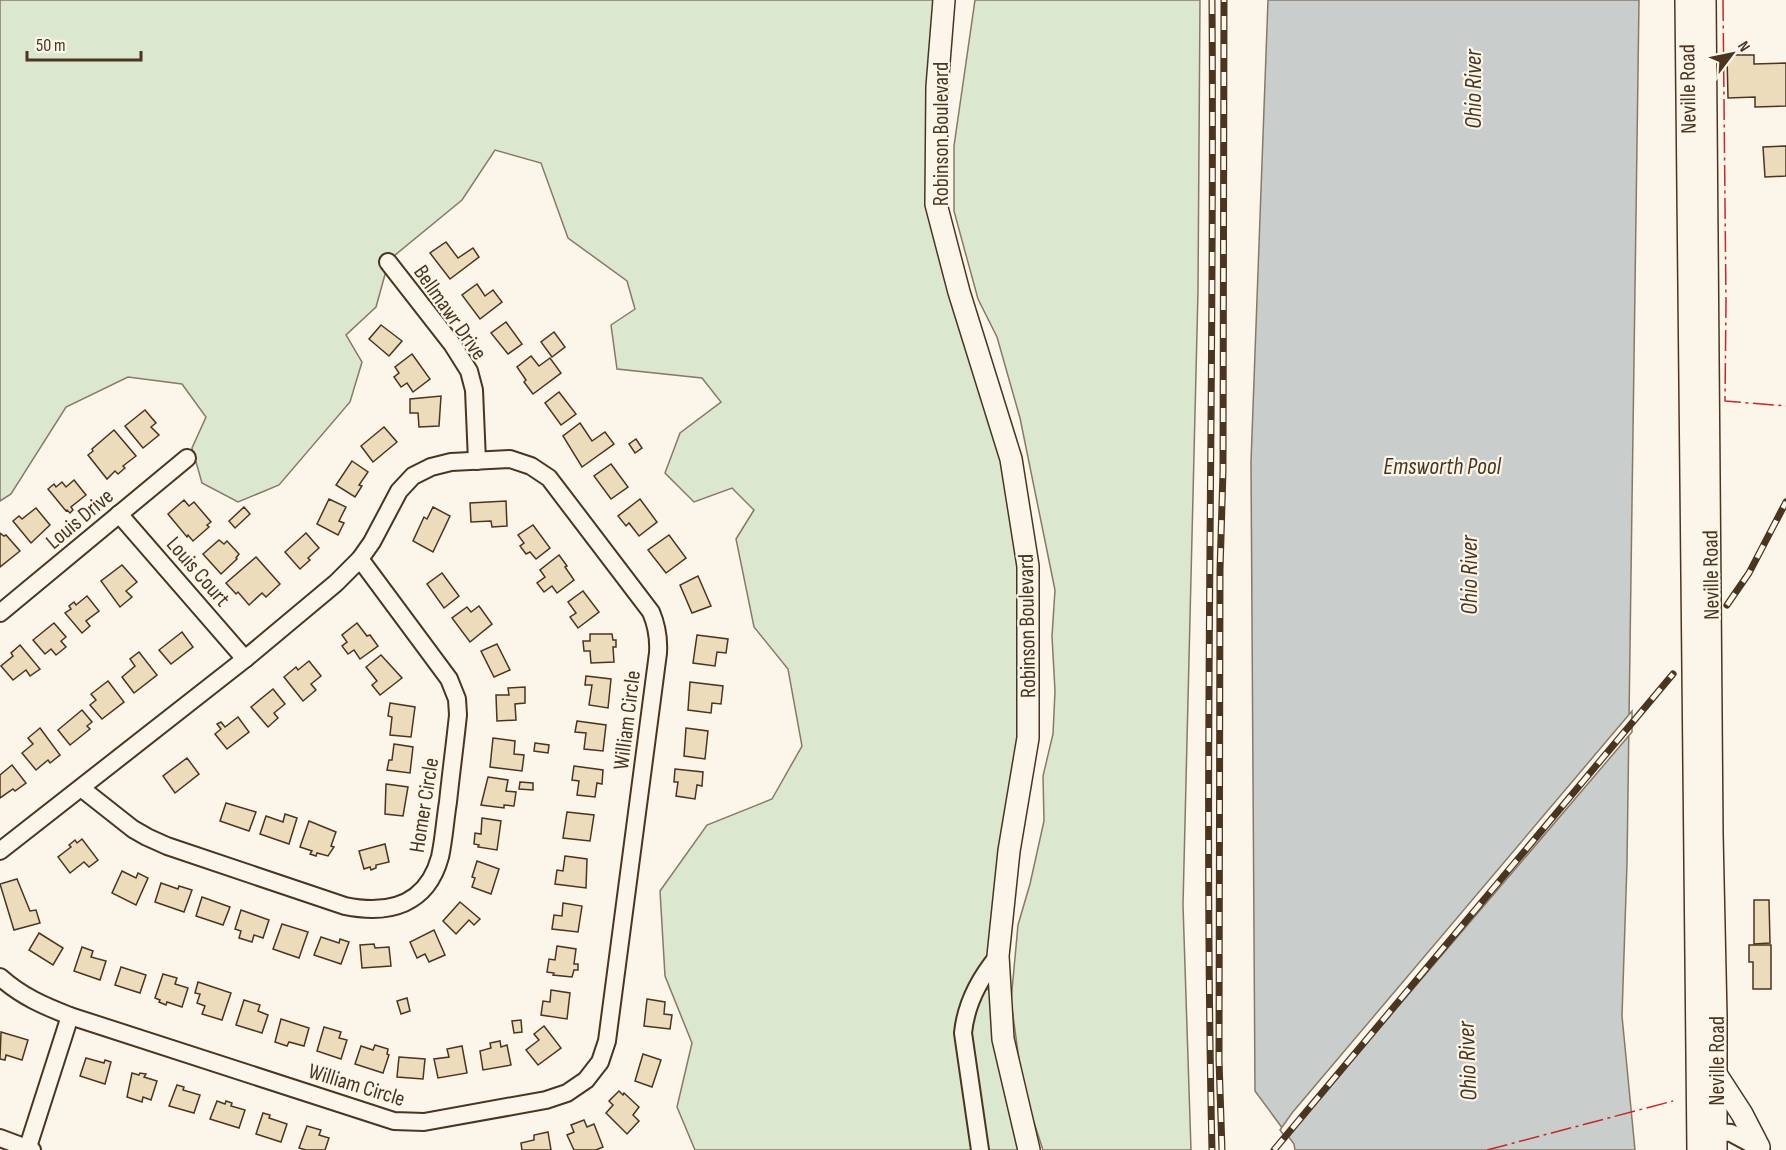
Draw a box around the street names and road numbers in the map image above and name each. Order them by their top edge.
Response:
street label: Neville Road [1674,44,1703,134]
street label: Robinson Boulevard [928,62,955,206]
street label: Bellmawr Drive [407,260,492,366]
street label: Louis Drive [41,483,119,555]
street label: Neville Road [1697,530,1726,620]
street label: Louis Court [160,532,236,613]
street label: Robinson Boulevard [1013,554,1042,698]
street label: William Circle [608,669,647,771]
street label: Homer Circle [404,756,445,855]
street label: Neville Road [1704,1016,1731,1106]
street label: William Circle [305,1058,408,1113]

